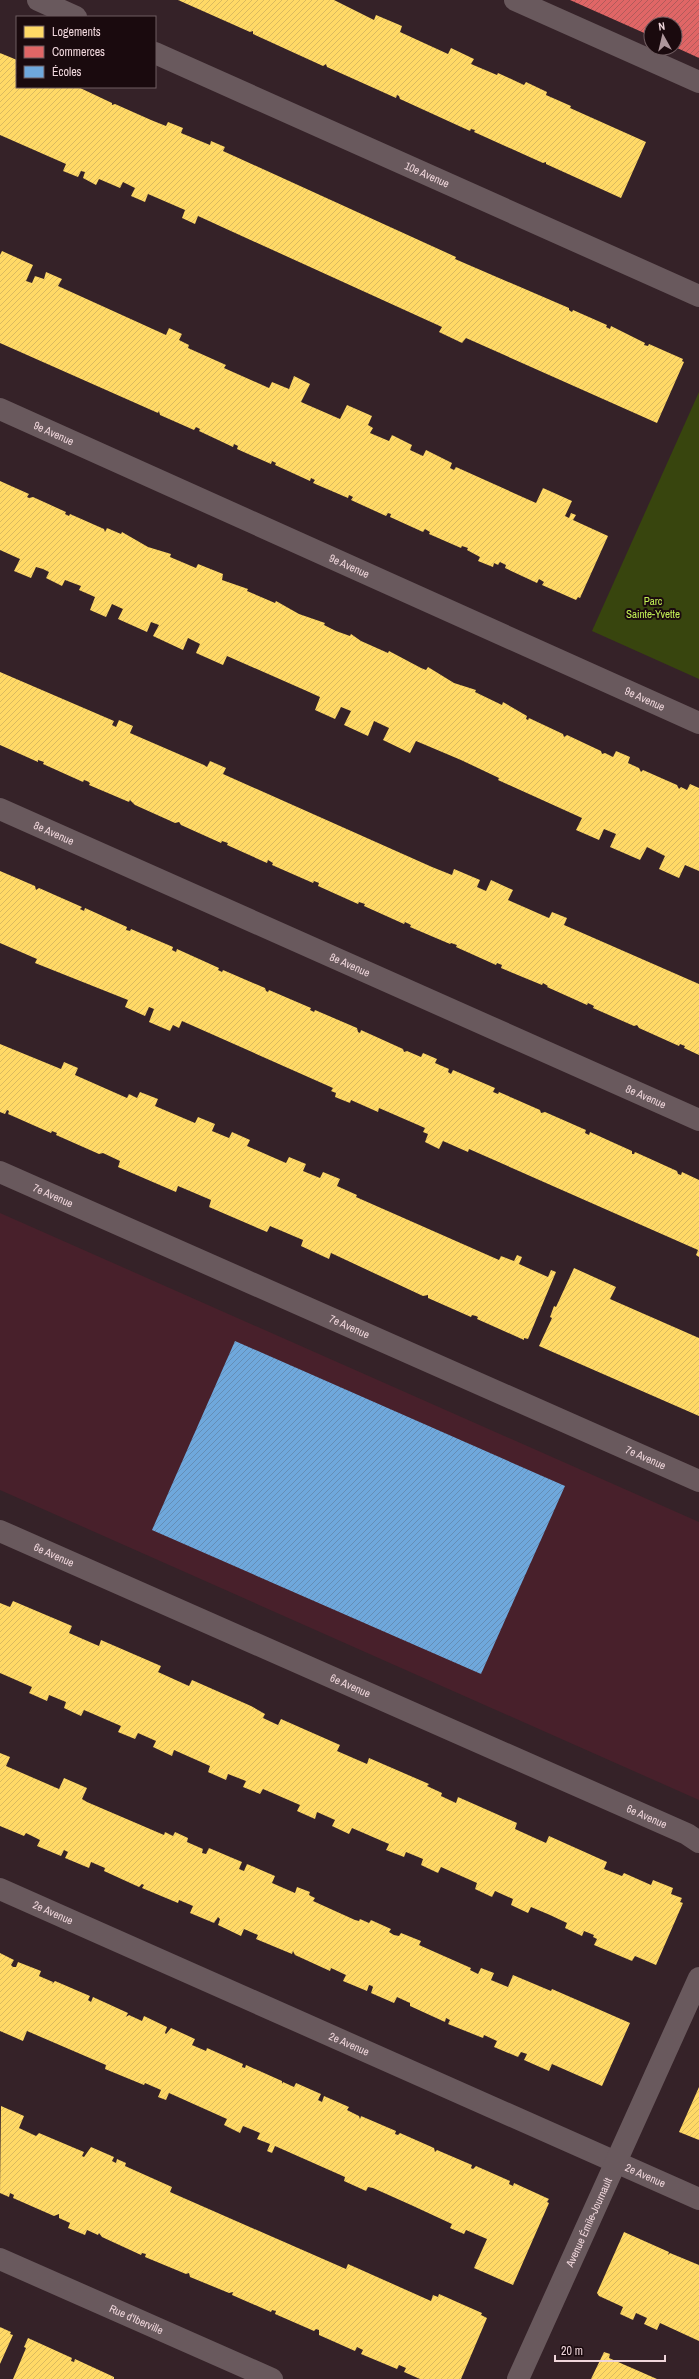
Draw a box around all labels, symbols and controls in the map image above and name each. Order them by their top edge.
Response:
legend [16,16,156,88]
north arrow [643,16,683,56]
text: N [657,19,666,33]
text: Logements [52,24,101,40]
text: Commerces [52,44,105,60]
text: Écoles [52,64,82,80]
street label: 10e Avenue [402,158,452,191]
street label: 9e Avenue [32,418,76,448]
street label: 9e Avenue [327,551,372,581]
park label: Parc Sainte-Yvette [626,594,680,621]
street label: 9e Avenue [623,684,667,714]
street label: 8e Avenue [32,818,76,848]
street label: 8e Avenue [328,950,372,980]
street label: 8e Avenue [624,1081,668,1111]
street label: 7e Avenue [31,1180,75,1210]
street label: 7e Avenue [327,1311,372,1341]
street label: 7e Avenue [623,1442,668,1472]
street label: 6e Avenue [32,1540,76,1570]
street label: 6e Avenue [328,1671,373,1701]
street label: 6e Avenue [625,1801,669,1831]
street label: 2e Avenue [31,1897,75,1928]
street label: 2e Avenue [327,2029,372,2059]
street label: 2e Avenue [623,2160,668,2190]
street label: Avenue Émile-Journault [562,2175,615,2270]
street label: Rue d'Iberville [107,2301,165,2337]
scale bar [555,2337,665,2363]
text: 20 m [561,2343,583,2359]

